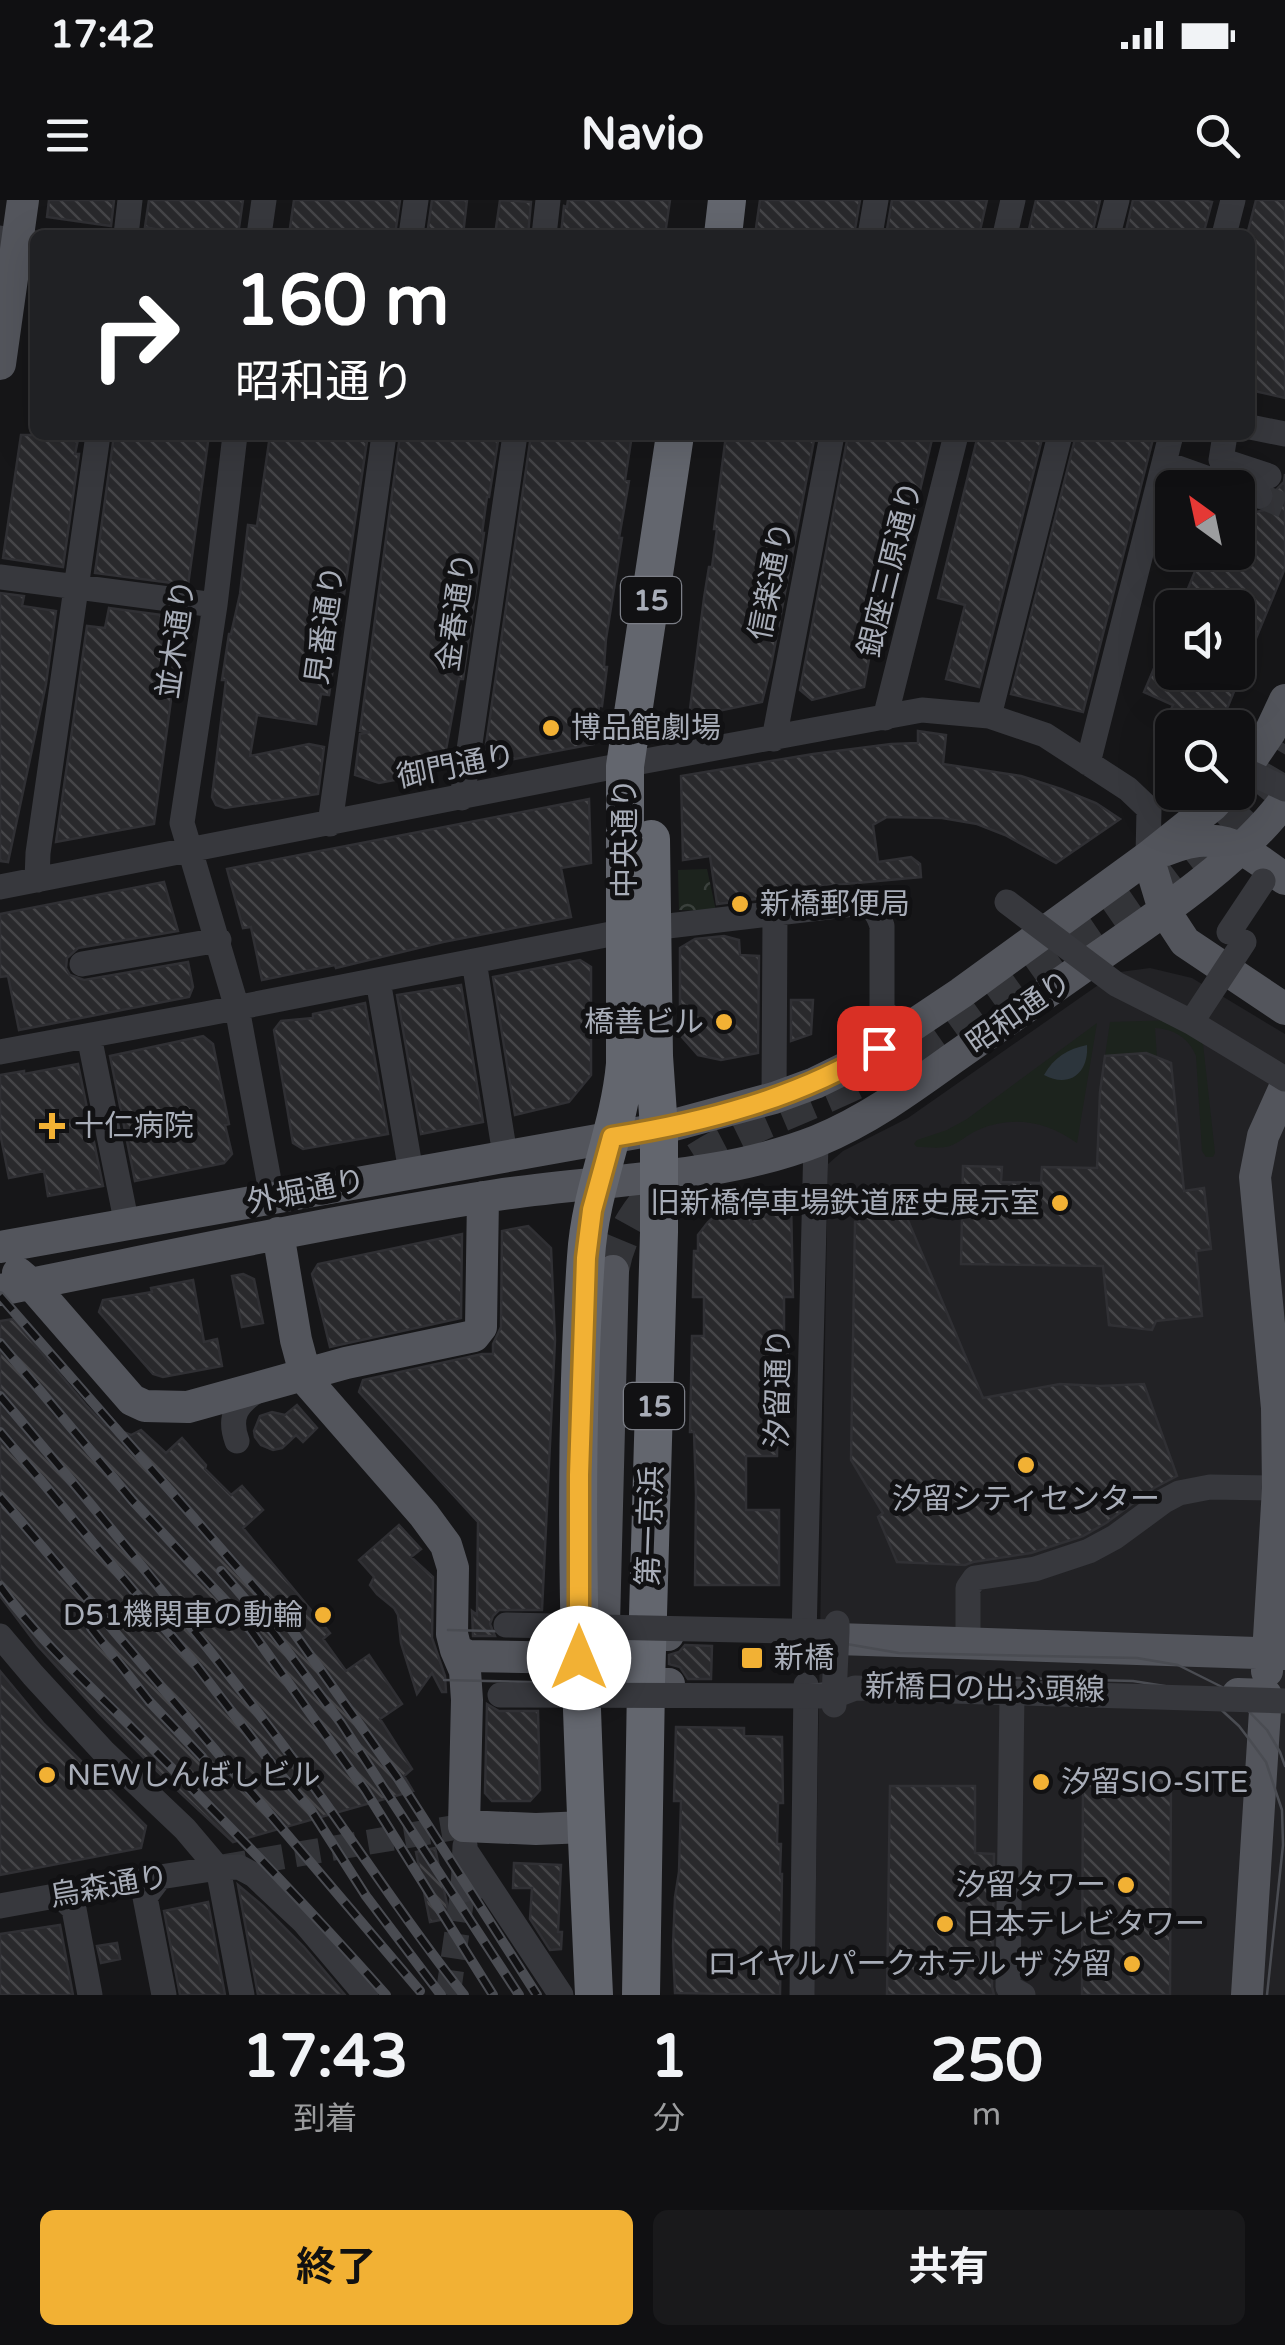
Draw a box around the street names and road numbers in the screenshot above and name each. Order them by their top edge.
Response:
street label: 銀座三原通り [851,477,930,661]
street label: 信楽通り [742,519,801,644]
street label: 金春通り [430,550,483,674]
street label: 見番通り [299,563,352,687]
street label: 並木通り [150,577,203,701]
road number: 15 [621,577,681,623]
street label: 御門通り [394,737,519,796]
street label: 中央通り [607,778,644,898]
street label: 昭和通り [960,963,1079,1062]
street label: 外堀通り [244,1162,369,1221]
street label: 汐留通り [759,1328,798,1448]
road number: 15 [624,1383,684,1429]
street label: 第一京浜 [630,1465,671,1587]
street label: 新橋日の出ふ頭線 [865,1668,1105,1709]
street label: 烏森通り [47,1858,171,1915]

